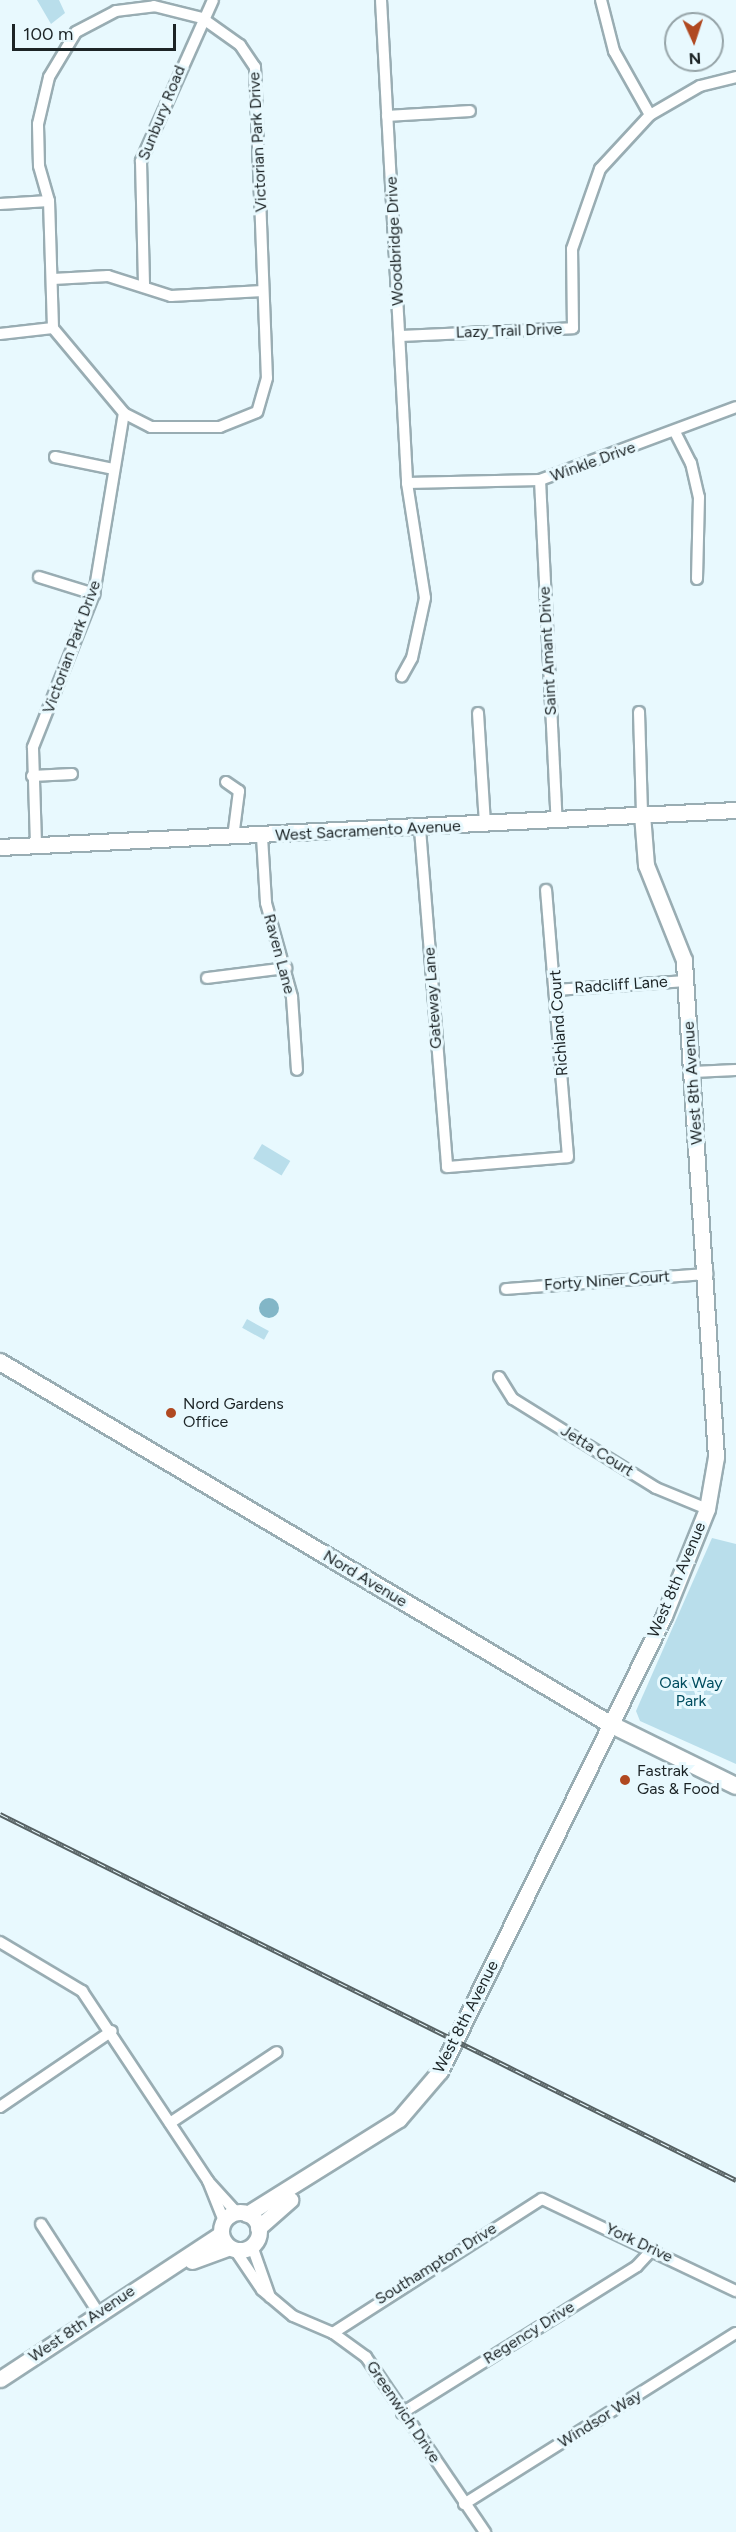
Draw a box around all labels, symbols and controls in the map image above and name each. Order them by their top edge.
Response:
scale bar [15,12,178,50]
north arrow [664,12,724,72]
text: 100 m [23,23,73,45]
text: N [688,49,702,68]
street label: Sunbury Road [134,63,190,163]
street label: Victorian Park Drive [245,71,271,213]
street label: Woodbridge Drive [382,176,408,306]
street label: Lazy Trail Drive [455,320,563,342]
street label: Winkle Drive [548,438,638,486]
street label: Victorian Park Drive [39,578,105,716]
street label: Saint Amant Drive [535,586,561,716]
street label: West Sacramento Avenue [275,817,461,845]
street label: Raven Lane [259,912,299,996]
street label: Gateway Lane [420,947,446,1049]
street label: Richland Court [546,969,572,1077]
street label: Radcliff Lane [574,972,668,998]
street label: West 8th Avenue [679,1021,707,1145]
street label: Forty Niner Court [543,1267,671,1295]
place label: Nord Gardens Office [183,1394,284,1432]
marker: Nord Gardens Office [164,1406,178,1420]
street label: Jetta Court [557,1421,637,1481]
street label: West 8th Avenue [644,1519,710,1641]
street label: Nord Avenue [320,1546,410,1612]
park label: Oak Way Park [659,1673,723,1711]
place label: Fastrak Gas & Food [637,1761,720,1799]
marker: Fastrak Gas & Food [618,1773,632,1787]
street label: West 8th Avenue [429,1958,503,2076]
street label: Southampton Drive [372,2219,500,2309]
street label: York Drive [602,2219,676,2267]
street label: West 8th Avenue [25,2281,139,2367]
street label: Regency Drive [480,2297,578,2369]
street label: Greenwich Drive [362,2357,444,2467]
street label: Windsor Way [555,2386,645,2452]

